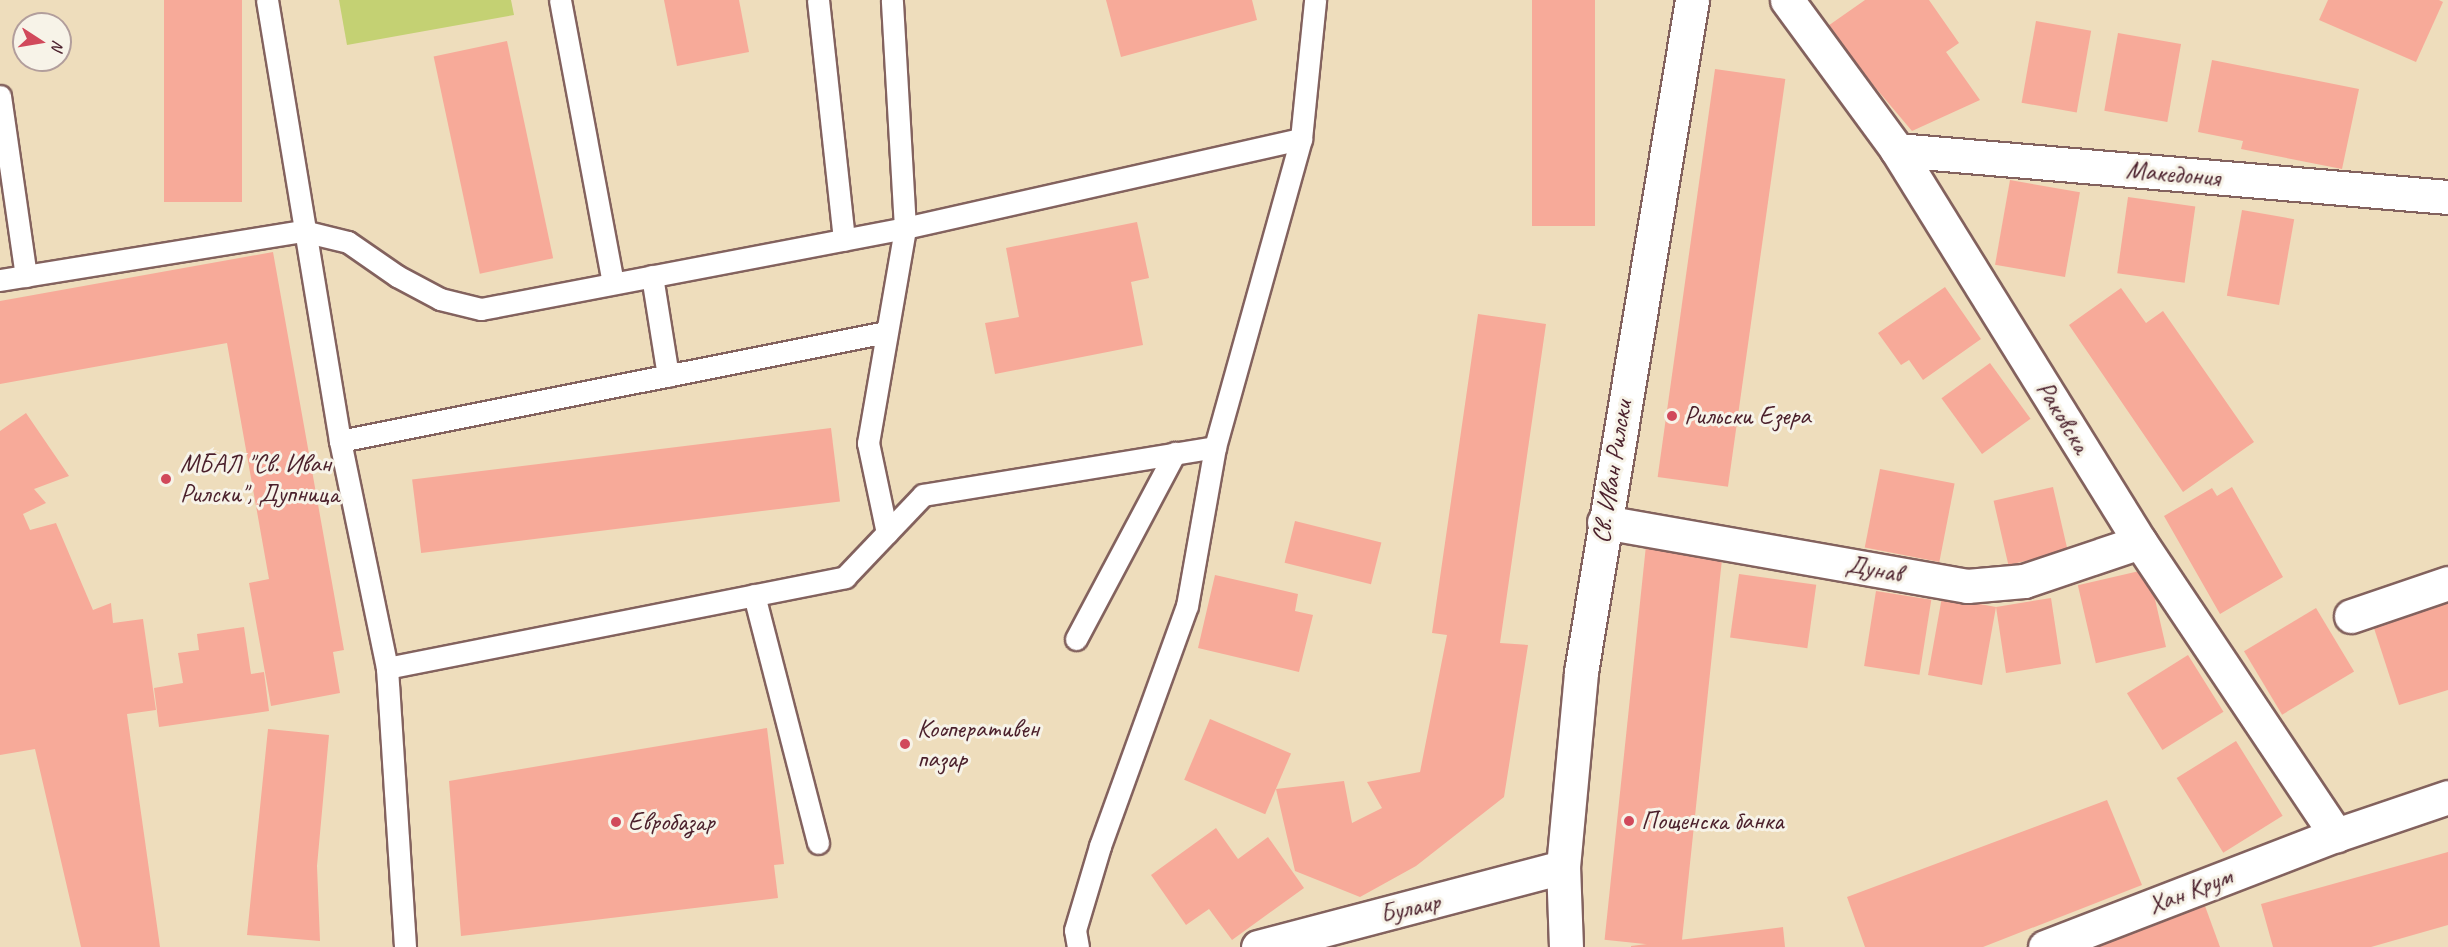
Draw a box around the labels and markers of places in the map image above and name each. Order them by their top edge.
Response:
place label: Рильски Езера [1684,400,1809,432]
marker: Рильски Езера [1665,409,1679,423]
place label: МБАЛ "Св. Иван Рилски", Дупница [180,448,339,509]
marker: МБАЛ "Св. Иван Рилски", Дупница [157,470,175,488]
place label: Кооперативен пазар [917,713,1039,774]
marker: Кооперативен пазар [898,737,912,751]
place label: Пощенска банка [1641,805,1784,837]
place label: Евробазар [628,806,715,838]
marker: Пощенска банка [1622,814,1636,828]
marker: Евробазар [609,815,623,829]

